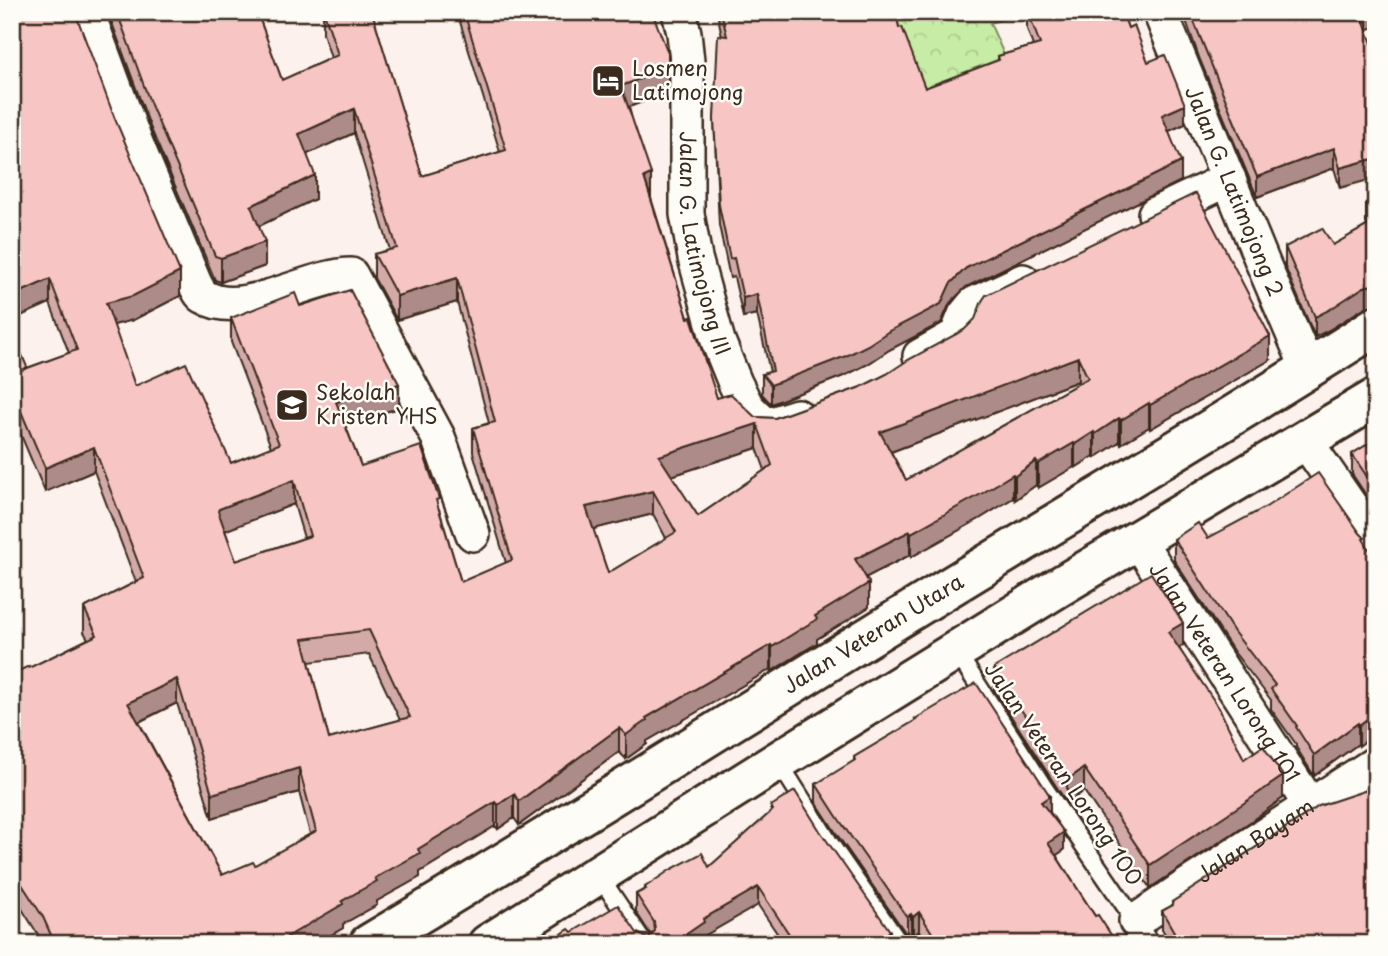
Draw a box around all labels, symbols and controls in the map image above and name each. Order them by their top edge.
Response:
place label: Losmen Latimojong [632,51,744,107]
hotel icon: Losmen Latimojong [589,62,627,100]
street label: Jalan G. Latimojong 2 [1178,81,1293,301]
street label: Jalan G. Latimojong III [673,131,740,360]
place label: Sekolah Kristen YHS [316,375,438,431]
school or university icon: Sekolah Kristen YHS [273,386,311,424]
street label: Jalan Veteran Lorong 101 [1142,555,1309,788]
street label: Jalan Veteran Utara [776,564,970,700]
street label: Jalan Veteran Lorong 100 [978,655,1152,891]
street label: Jalan Bayam [1189,789,1320,890]

